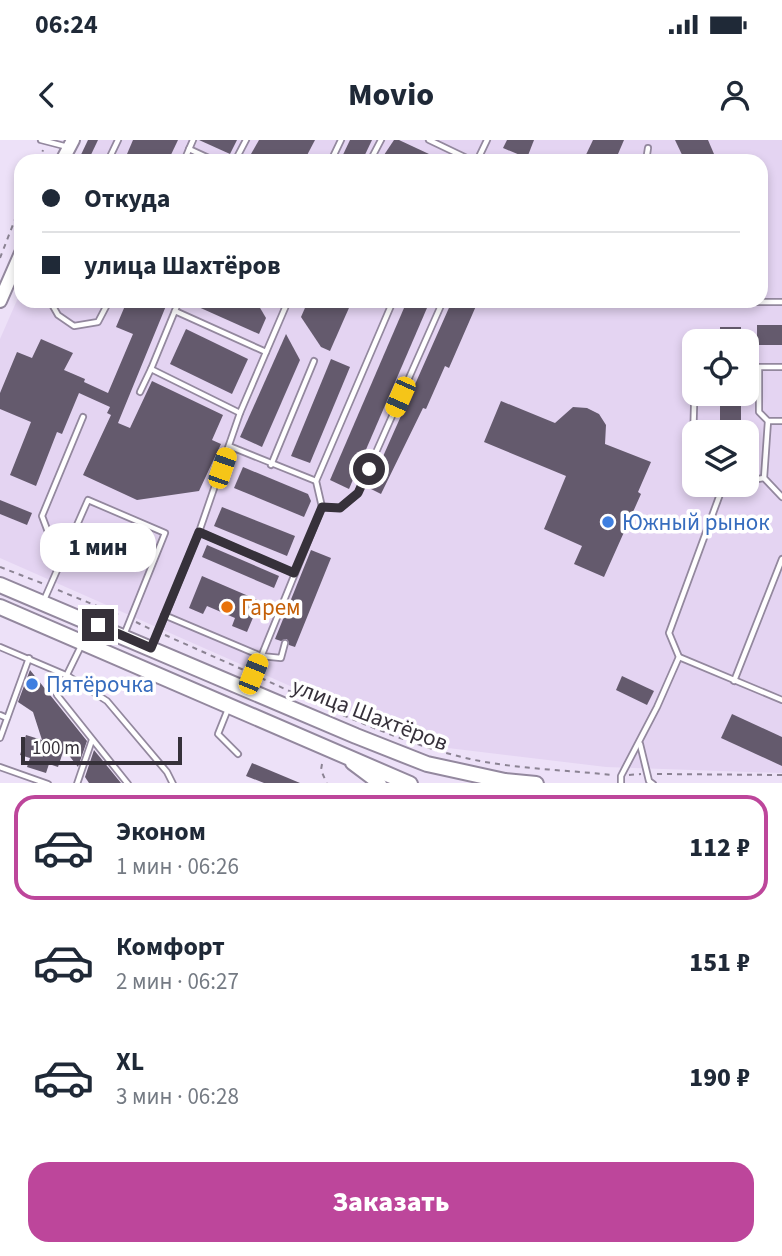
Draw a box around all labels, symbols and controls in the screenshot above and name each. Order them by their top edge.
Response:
text: 06:24 [35,6,98,43]
text: Movio [348,72,434,118]
icon: back [28,76,66,114]
icon: person [716,76,754,114]
text: Откуда [84,180,171,217]
text: улица Шахтёров [84,247,281,284]
map controls [682,329,759,497]
button: locate [682,329,759,406]
car [382,374,419,420]
button: layers [682,420,759,497]
car [206,445,239,491]
route start [353,453,385,485]
place label: Южный рынок [622,506,770,539]
marker: Южный рынок [600,514,616,530]
callout: 1 мин [40,524,156,573]
text: 1 мин [68,531,128,564]
place label: Гарем [241,591,301,624]
marker: Гарем [219,599,235,615]
route end [82,609,114,641]
car [236,651,271,697]
place label: Пятёрочка [46,668,154,701]
street label: улица Шахтёров [287,670,453,759]
marker: Пятёрочка [24,676,40,692]
scale bar [21,734,182,766]
text: 100 m [32,735,80,762]
text: Эконом [116,813,206,850]
icon: car [32,816,95,879]
text: 112 ₽ [689,829,750,866]
text: 1 мин · 06:26 [116,850,239,883]
text: Комфорт [116,928,225,965]
icon: car [32,931,95,994]
text: 151 ₽ [689,944,750,981]
text: 2 мин · 06:27 [116,965,239,998]
text: XL [116,1043,144,1080]
icon: car [32,1046,95,1109]
text: 190 ₽ [689,1059,750,1096]
text: 3 мин · 06:28 [116,1080,239,1113]
button: Заказать [28,1162,754,1242]

